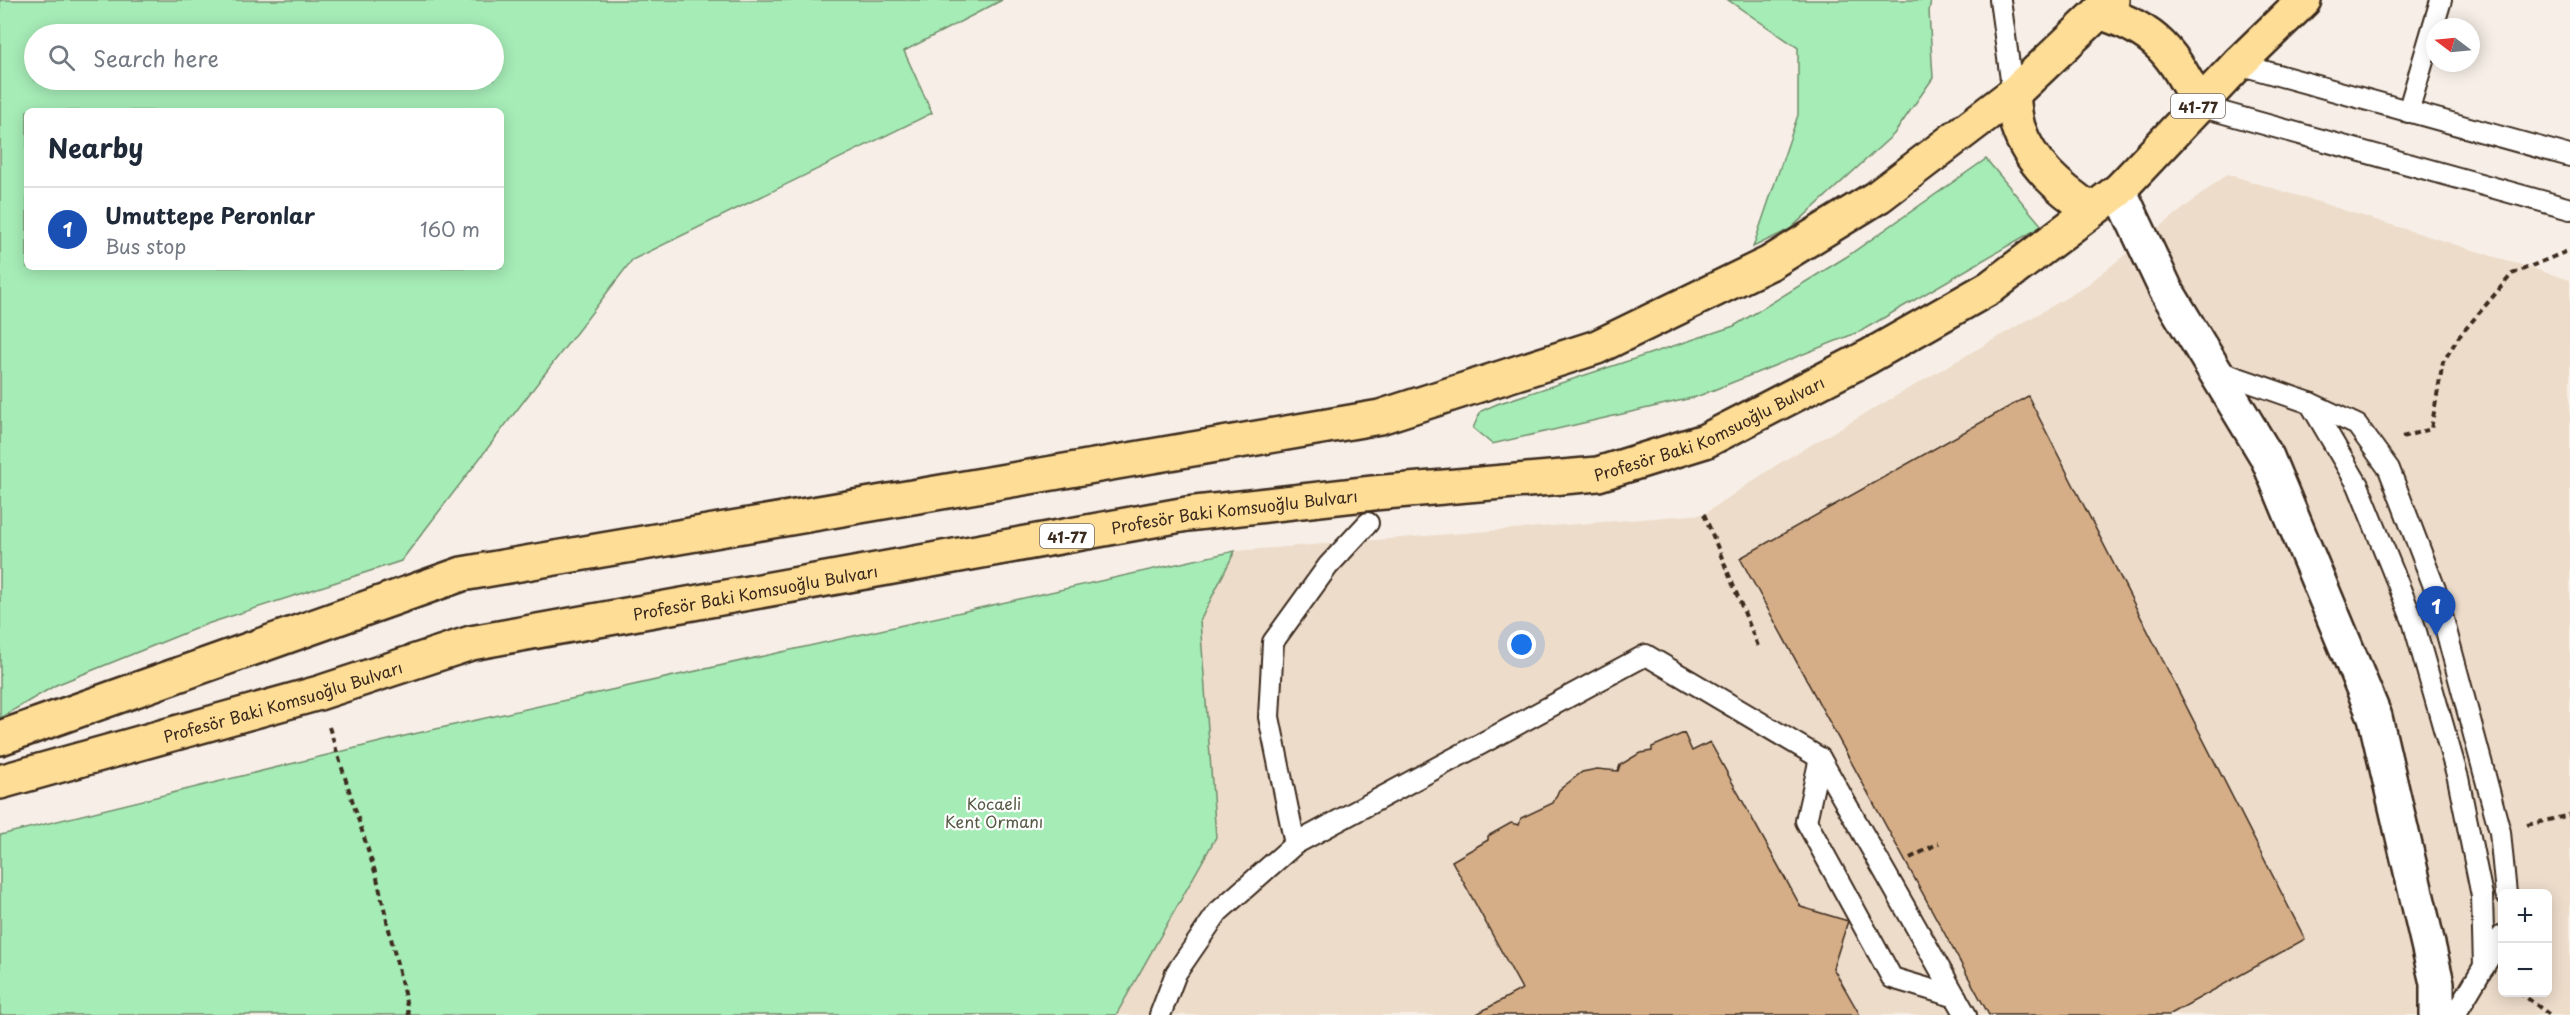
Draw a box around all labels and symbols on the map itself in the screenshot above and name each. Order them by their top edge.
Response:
north arrow [2426,18,2480,72]
road number: 41-77 [2171,94,2225,118]
street label: Profesör Baki Komsuoğlu Bulvarı [1591,370,1828,487]
street label: Profesör Baki Komsuoğlu Bulvarı [1109,483,1359,539]
road number: 41-77 [1040,524,1094,548]
street label: Profesör Baki Komsuoğlu Bulvarı [631,558,880,626]
pin: 1 [2416,586,2456,636]
your location [1507,630,1536,659]
street label: Profesör Baki Komsuoğlu Bulvarı [160,654,405,748]
park label: Kocaeli Kent Ormanı [945,791,1043,833]

